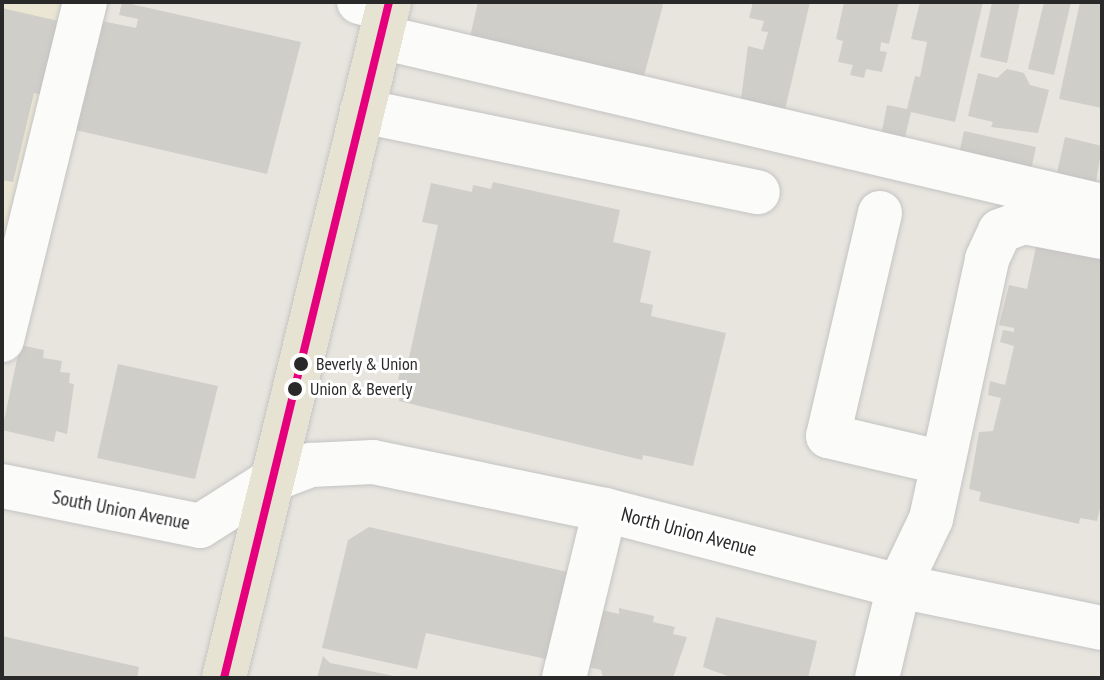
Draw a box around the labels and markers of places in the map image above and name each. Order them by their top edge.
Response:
place label: Beverly & Union [316,353,418,375]
marker: Beverly & Union [293,356,309,372]
place label: Union & Beverly [310,378,412,400]
marker: Union & Beverly [287,381,303,397]

